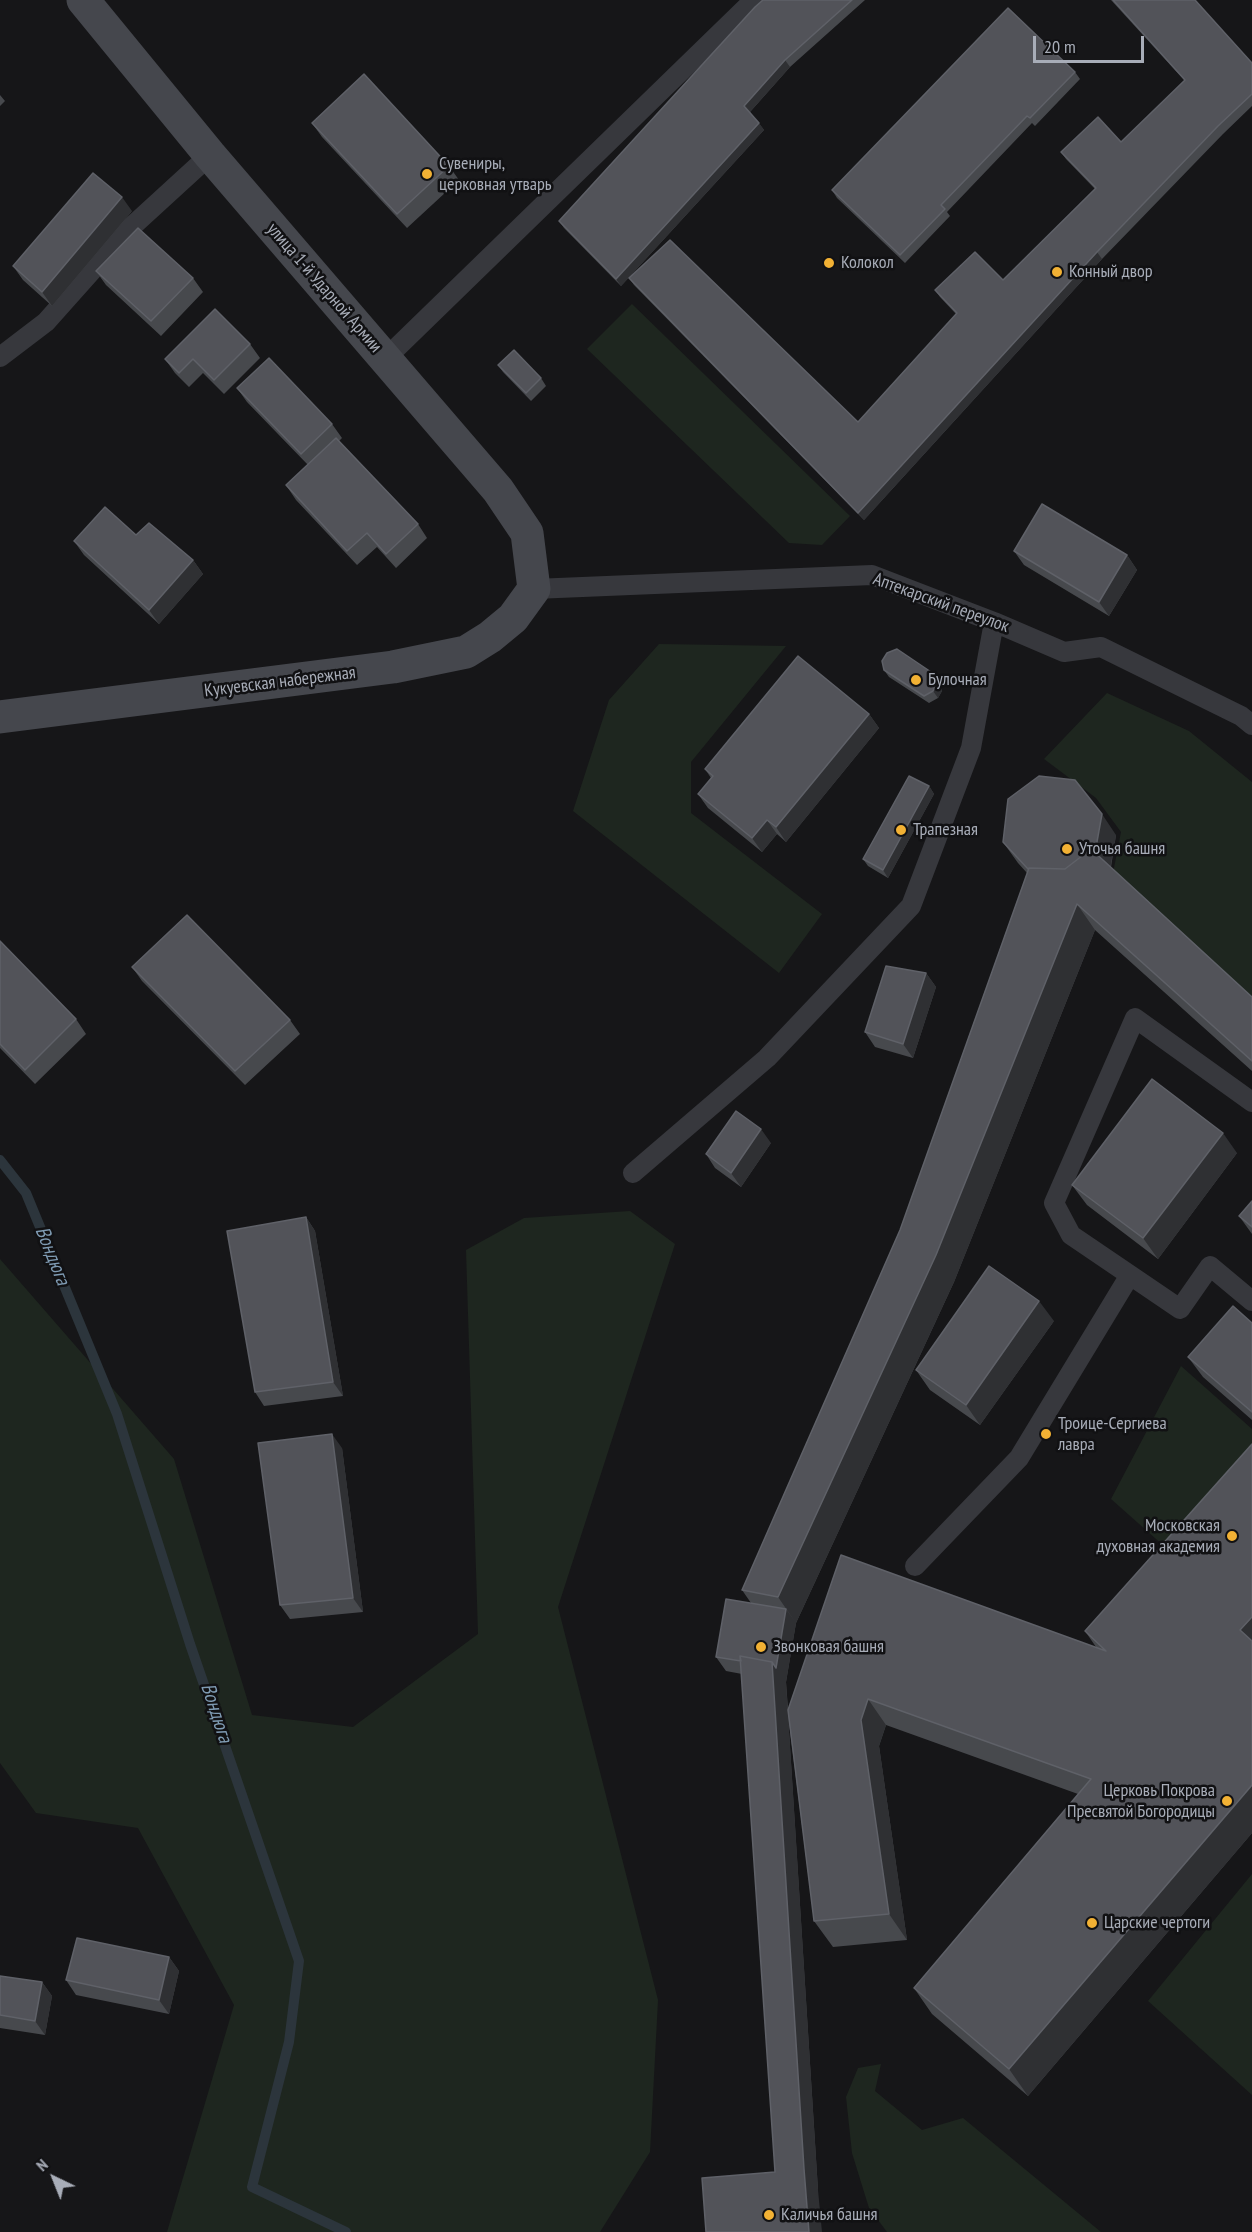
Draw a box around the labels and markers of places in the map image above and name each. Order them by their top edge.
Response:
place label: Сувениры, церковная утварь [439,153,552,195]
marker: Сувениры, церковная утварь [420,167,434,181]
place label: Колокол [841,252,894,274]
marker: Колокол [822,256,836,270]
place label: Конный двор [1069,261,1153,283]
marker: Конный двор [1050,265,1064,279]
place label: Булочная [928,669,987,691]
marker: Булочная [909,673,923,687]
place label: Трапезная [913,819,978,841]
marker: Трапезная [894,823,908,837]
place label: Уточья башня [1079,838,1165,860]
marker: Уточья башня [1060,842,1074,856]
place label: Троице-Сергиева лавра [1058,1413,1167,1456]
marker: Троице-Сергиева лавра [1039,1427,1053,1441]
place label: Московская духовная академия [1096,1515,1220,1558]
marker: Московская духовная академия [1225,1529,1239,1543]
place label: Звонковая башня [773,1636,884,1658]
marker: Звонковая башня [754,1640,768,1654]
place label: Церковь Покрова Пресвятой Богородицы [1067,1780,1215,1822]
marker: Церковь Покрова Пресвятой Богородицы [1220,1794,1234,1808]
place label: Царские чертоги [1104,1912,1210,1934]
marker: Царские чертоги [1085,1916,1099,1930]
place label: Каличья башня [781,2204,877,2226]
marker: Каличья башня [762,2208,776,2222]

